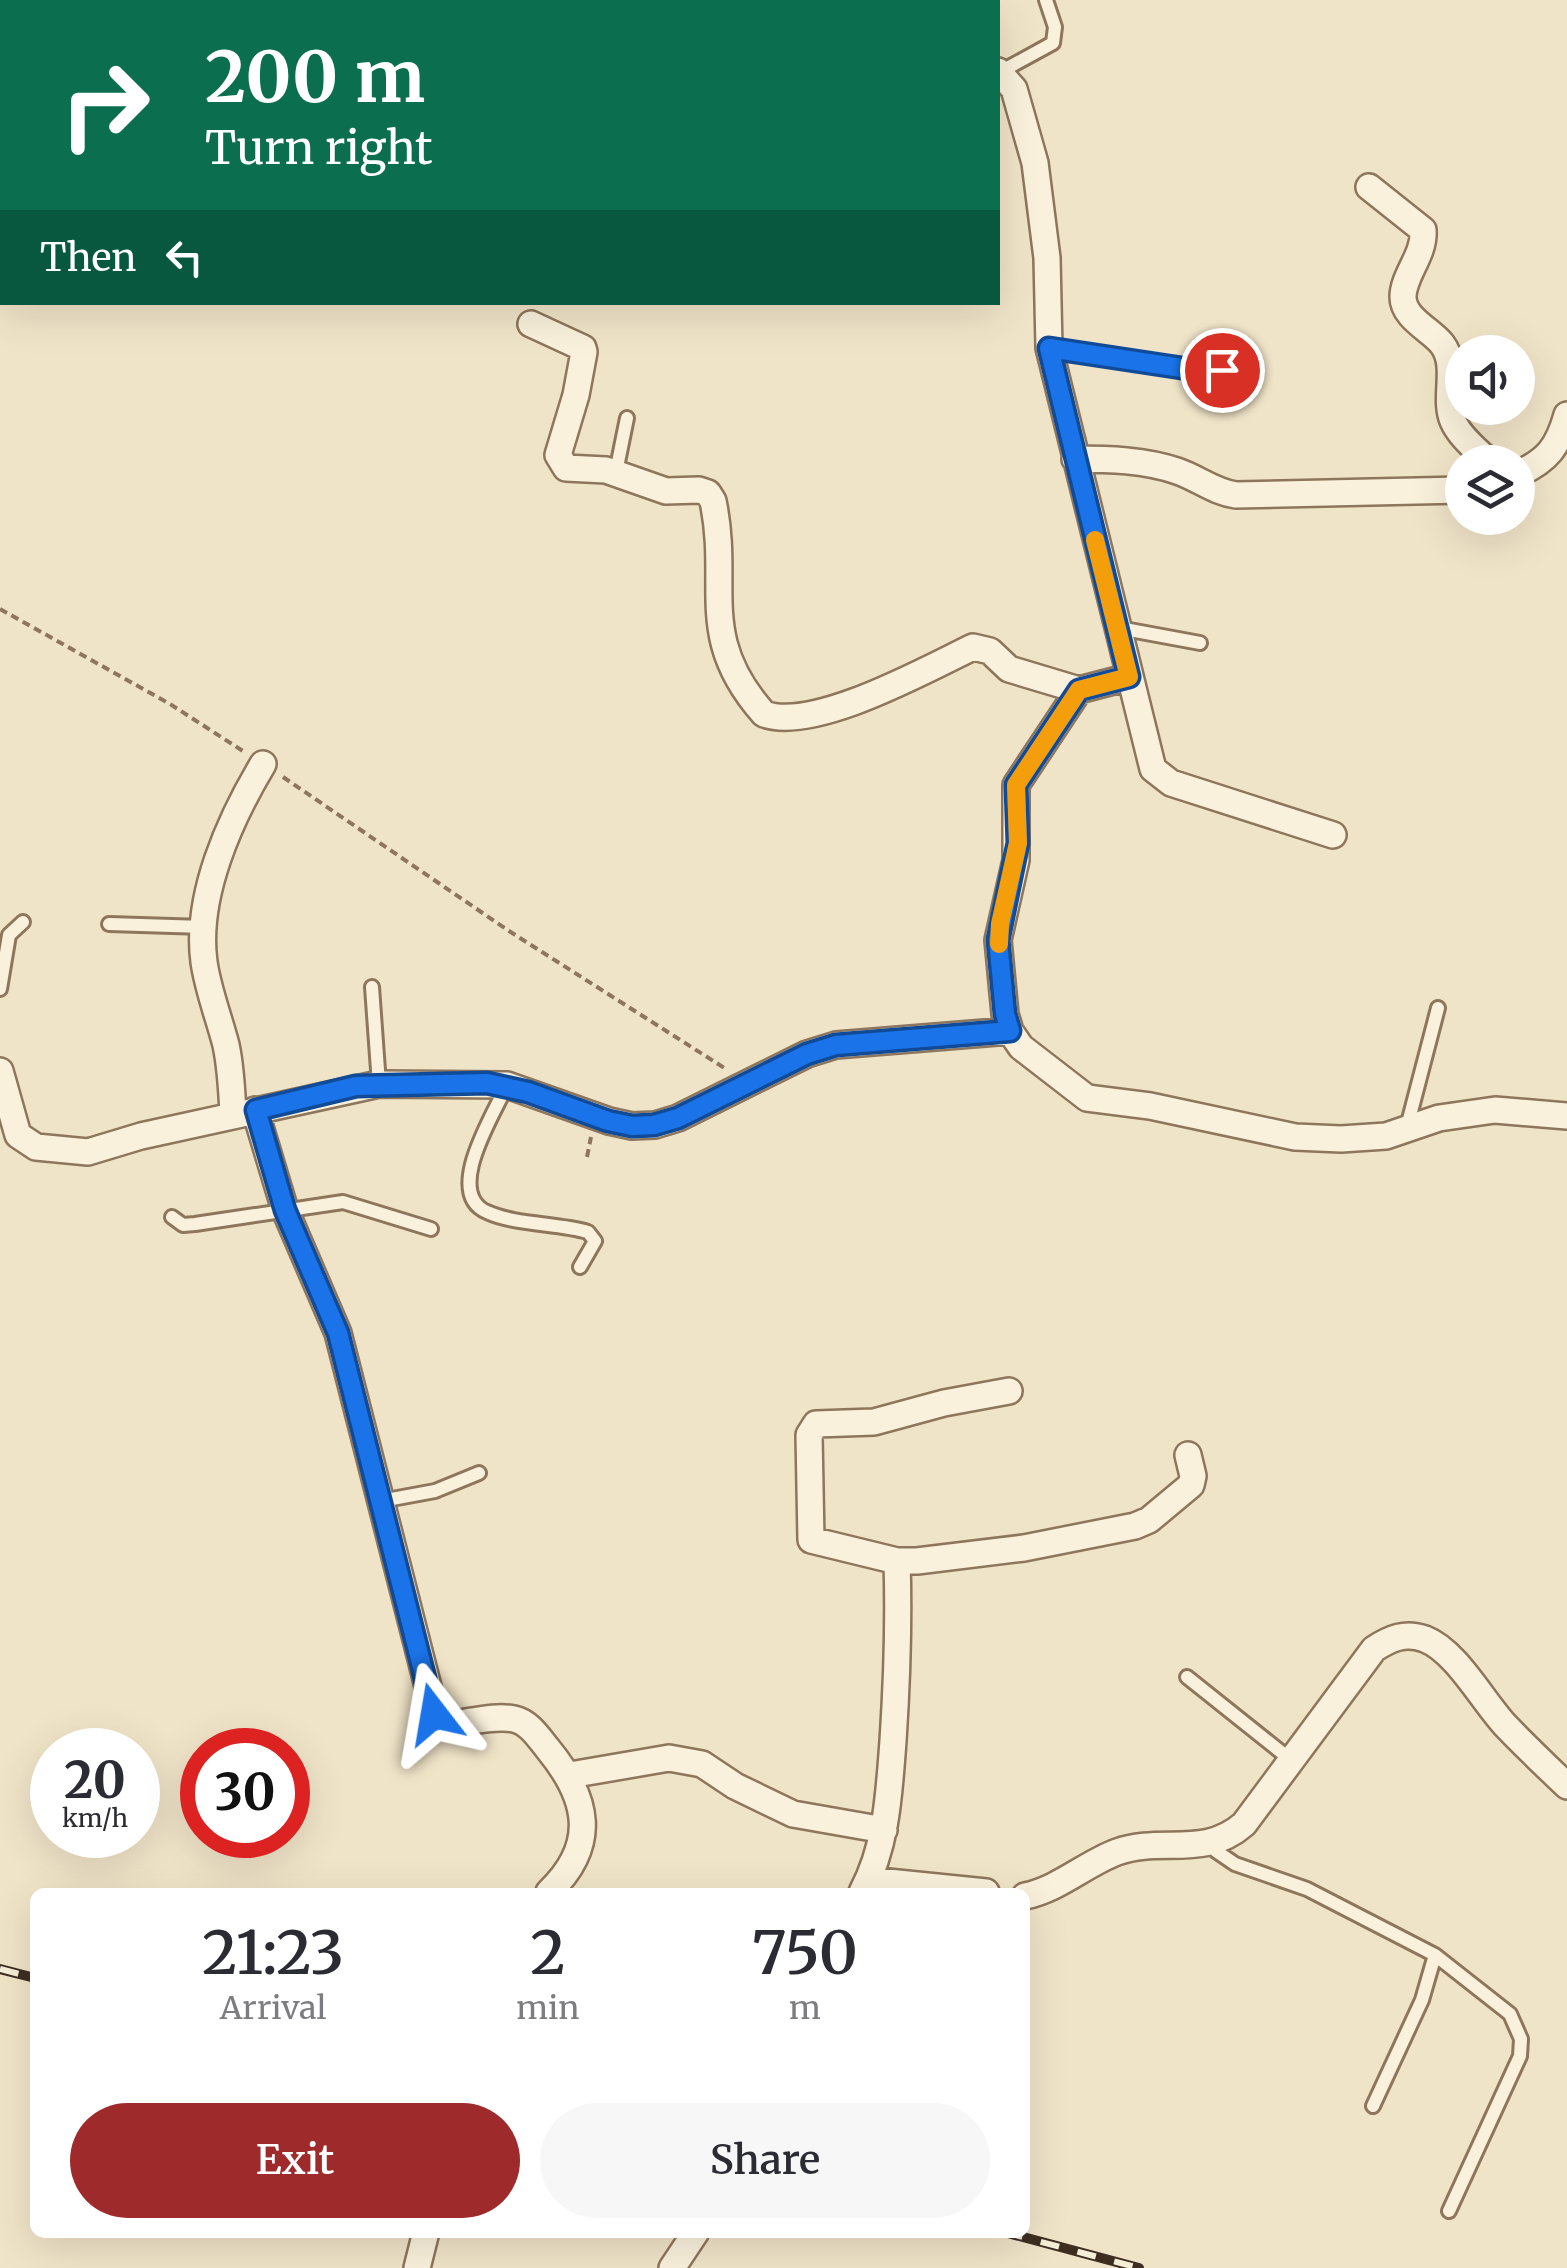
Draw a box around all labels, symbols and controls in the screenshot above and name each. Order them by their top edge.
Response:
text: 200 m [205,33,425,121]
icon: right [40,40,170,170]
text: Turn right [205,120,433,176]
icon: left [157,230,212,285]
text: Then [40,234,137,281]
pin [1180,328,1265,413]
map controls [1445,335,1535,535]
button: sound [1445,335,1535,425]
icon: arrive [1195,343,1250,398]
button: layers [1445,445,1535,535]
position arrow [382,1662,486,1766]
speed limit sign: 30 [180,1728,310,1858]
text: 20 [64,1749,126,1812]
text: km/h [62,1802,128,1834]
text: 21:23 [202,1915,344,1990]
text: 2 [530,1915,566,1990]
text: 750 [752,1915,858,1990]
text: Arrival [220,1988,327,2028]
text: min [516,1988,580,2028]
text: m [789,1988,821,2028]
button: Exit [70,2103,520,2218]
button: Share [540,2103,990,2218]

